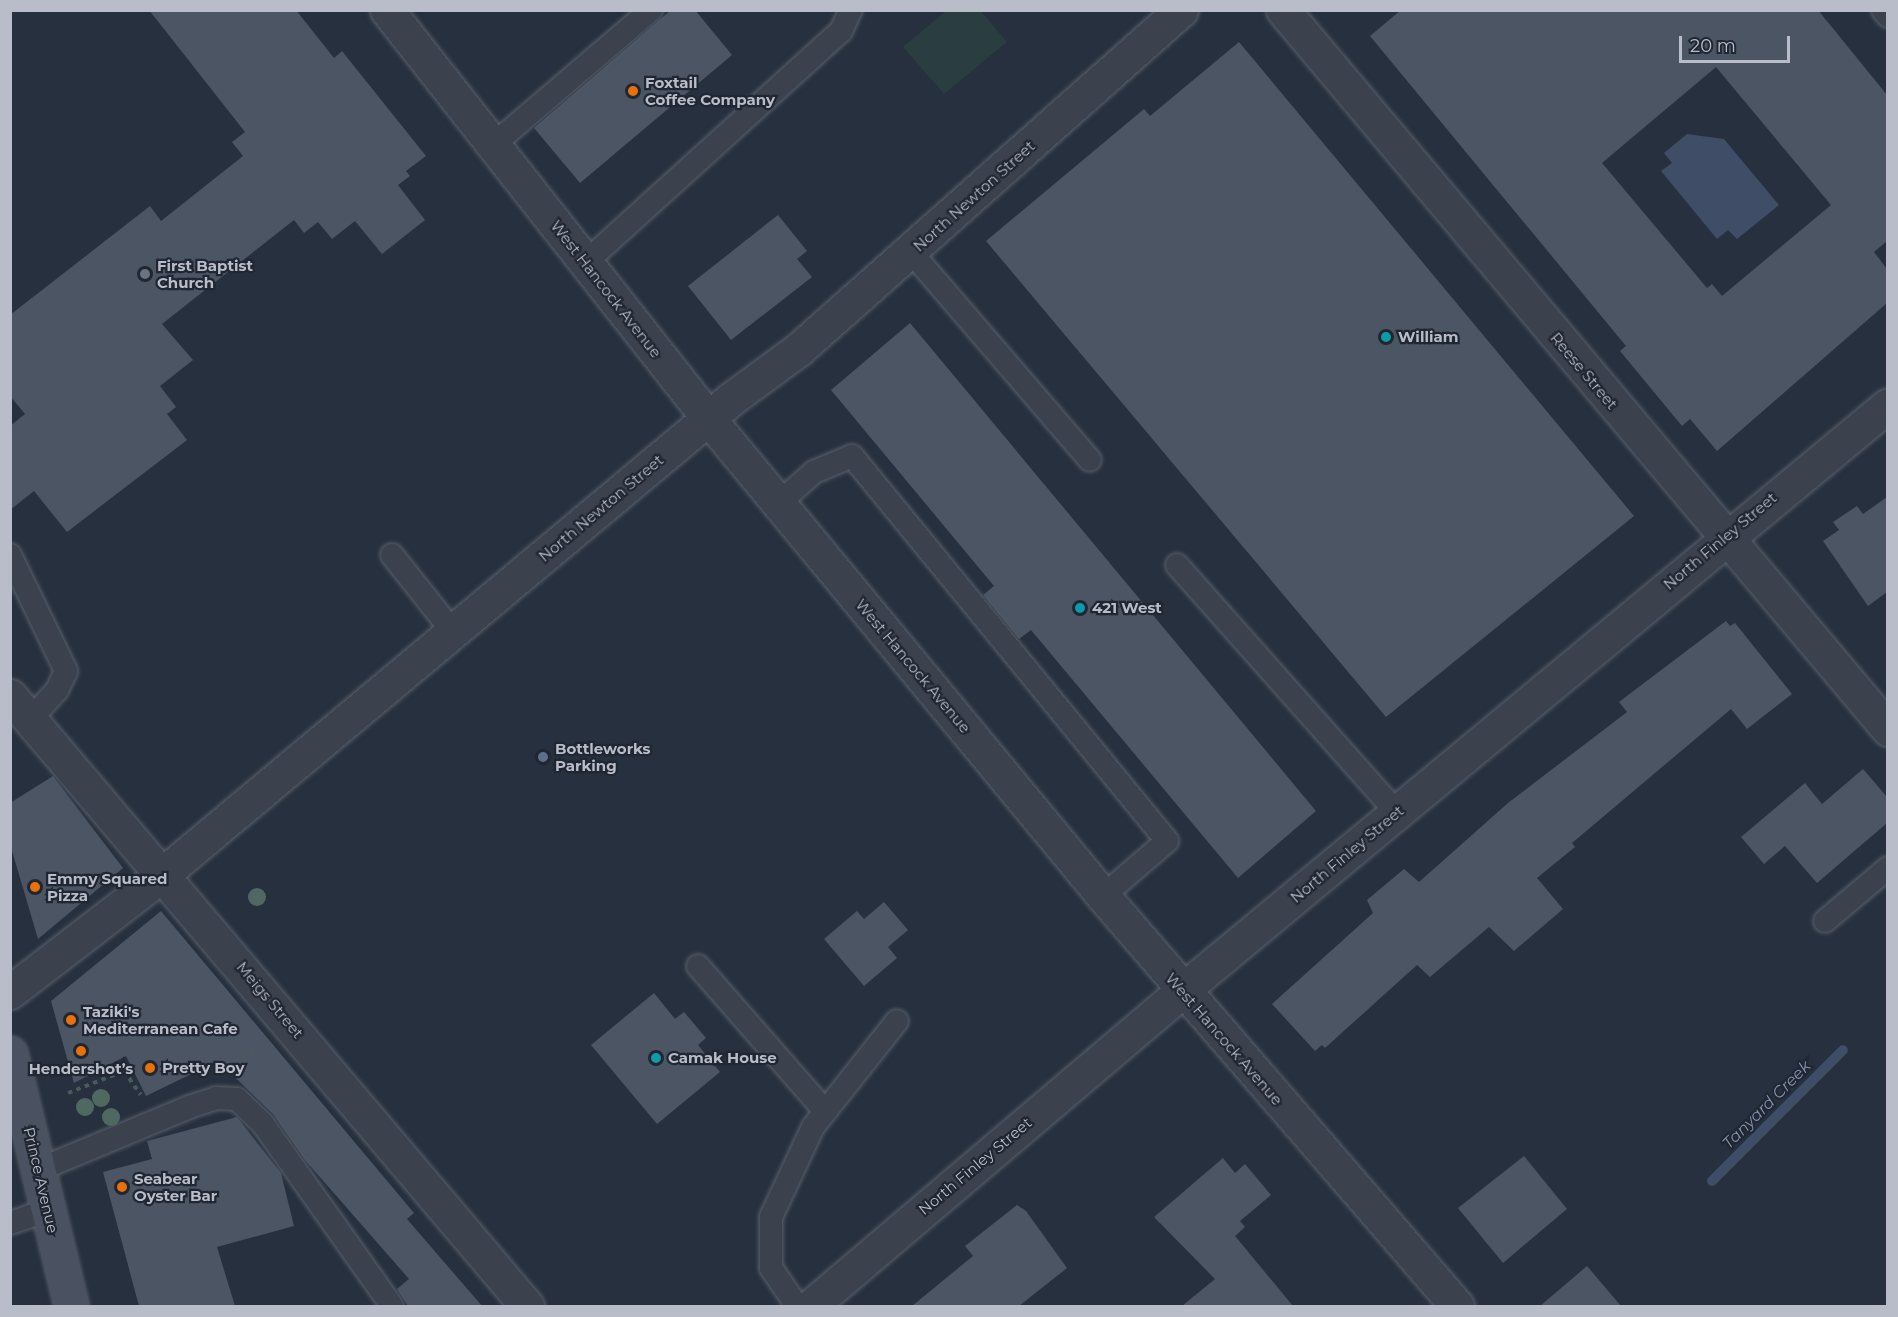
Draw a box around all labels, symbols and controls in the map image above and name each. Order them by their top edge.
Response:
scale bar [1682,24,1793,62]
text: 20 m [1690,35,1736,57]
place label: Foxtail Coffee Company [645,73,775,108]
marker: Foxtail Coffee Company [626,84,640,98]
street label: North Newton Street [910,137,1038,255]
street label: West Hancock Avenue [547,217,665,361]
place label: First Baptist Church [157,256,253,291]
marker: First Baptist Church [138,267,152,281]
place label: William [1398,328,1458,346]
street label: Reese Street [1547,329,1621,413]
marker: William [1379,330,1393,344]
street label: North Newton Street [535,451,667,565]
street label: North Finley Street [1660,488,1780,594]
street label: West Hancock Avenue [852,595,974,737]
place label: 421 West [1092,599,1162,617]
marker: 421 West [1073,601,1087,615]
place label: Bottleworks Parking [555,739,651,774]
marker: Bottleworks Parking [536,750,550,764]
street label: North Finley Street [1287,801,1407,907]
place label: Emmy Squared Pizza [47,869,167,904]
marker: Emmy Squared Pizza [28,880,42,894]
street label: Meigs Street [233,958,307,1042]
street label: West Hancock Avenue [1162,969,1286,1109]
place label: Taziki's Mediterranean Cafe [83,1002,238,1037]
marker: Taziki's Mediterranean Cafe [64,1013,78,1027]
marker: Hendershot’s [74,1044,88,1058]
place label: Camak House [668,1049,777,1067]
marker: Camak House [649,1051,663,1065]
water label: Tanyard Creek [1719,1057,1815,1153]
place label: Pretty Boy [162,1059,244,1077]
place label: Hendershot’s [29,1060,133,1078]
marker: Pretty Boy [143,1061,157,1075]
street label: North Finley Street [915,1113,1035,1219]
street label: Prince Avenue [20,1125,62,1235]
place label: Seabear Oyster Bar [134,1169,217,1204]
marker: Seabear Oyster Bar [115,1180,129,1194]

